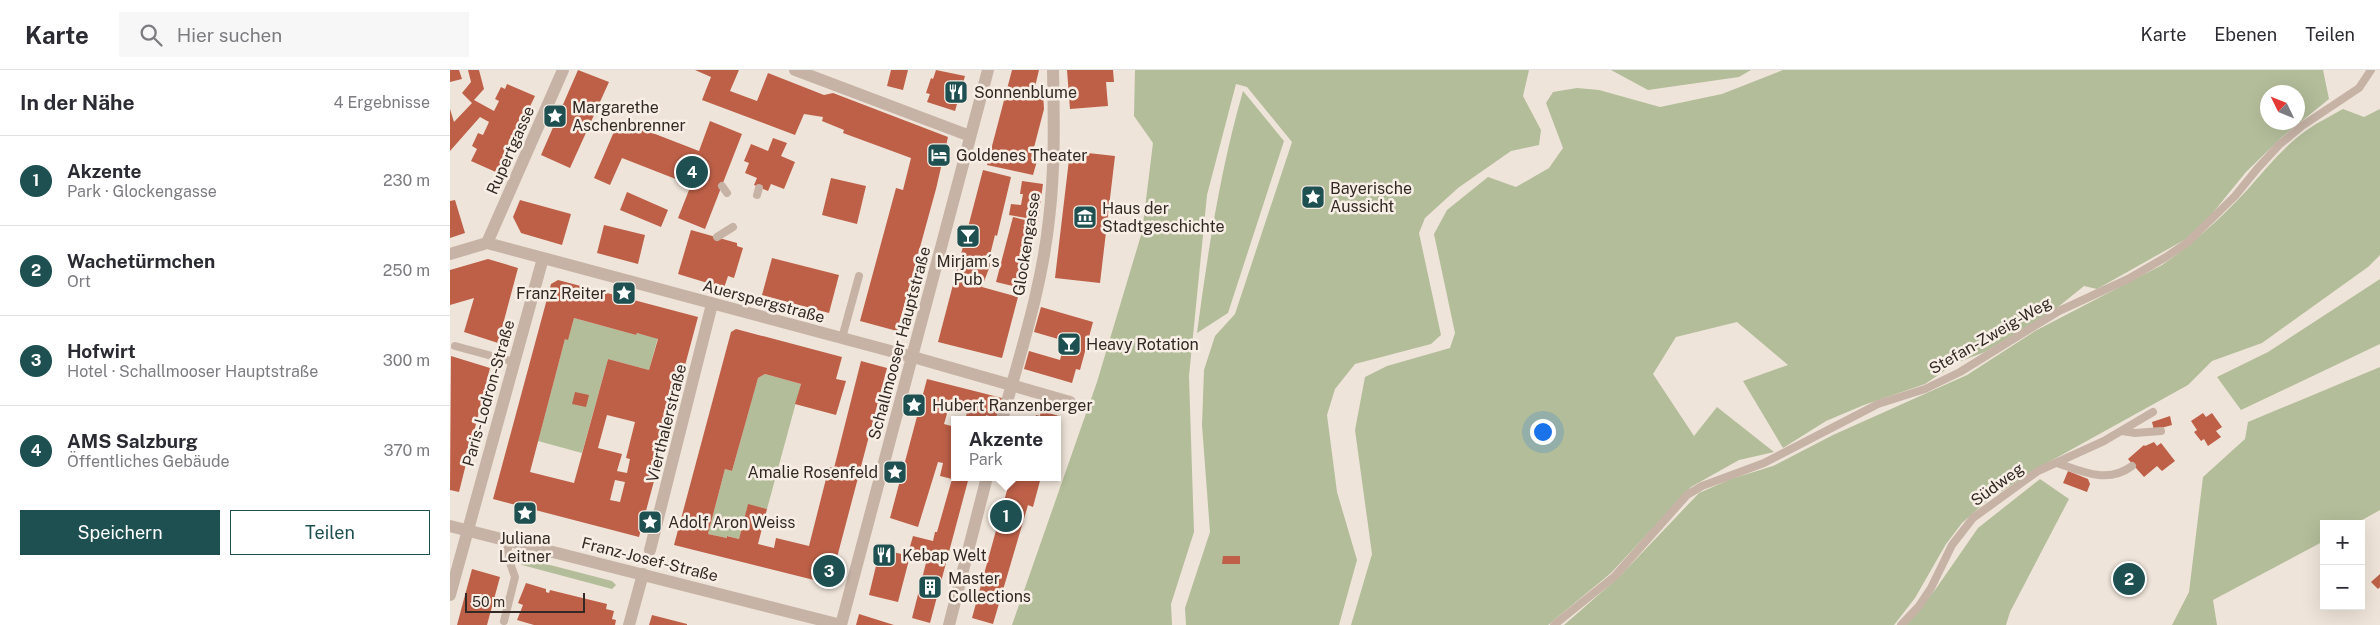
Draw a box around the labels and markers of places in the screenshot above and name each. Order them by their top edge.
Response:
restaurant icon: Sonnenblume [943,79,969,105]
place label: Sonnenblume [974,83,1077,102]
place label: Margarethe Aschenbrenner [572,98,686,135]
place icon: Margarethe Aschenbrenner [542,103,568,129]
hotel icon: Goldenes Theater [926,142,952,168]
place label: Goldenes Theater [956,146,1088,165]
pin: 4 [676,153,708,191]
place label: Bayerische Aussicht [1330,179,1412,216]
place icon: Bayerische Aussicht [1300,184,1326,210]
place label: Haus der Stadtgeschichte [1102,199,1225,236]
museum icon: Haus der Stadtgeschichte [1072,204,1098,230]
bar icon: Mirjam´s Pub [955,223,981,249]
place label: Mirjam´s Pub [937,252,999,289]
place icon: Franz Reiter [611,280,637,306]
place label: Franz Reiter [516,284,606,303]
bar icon: Heavy Rotation [1056,331,1082,357]
place label: Heavy Rotation [1086,335,1199,354]
place icon: Hubert Ranzenberger [901,392,927,418]
place label: Hubert Ranzenberger [932,396,1093,415]
place icon: Amalie Rosenfeld [882,459,908,485]
place label: Amalie Rosenfeld [747,463,878,482]
pin: 1 [990,497,1022,535]
place icon: Juliana Leitner [512,500,538,526]
place icon: Adolf Aron Weiss [637,509,663,535]
place label: Adolf Aron Weiss [668,513,795,532]
place label: Juliana Leitner [499,529,551,566]
restaurant icon: Kebap Welt [871,542,897,568]
place label: Kebap Welt [902,546,987,565]
pin: 3 [813,552,845,590]
pin: 2 [2113,560,2145,598]
place label: Master Collections [948,569,1031,606]
building icon: Master Collections [917,574,943,600]

